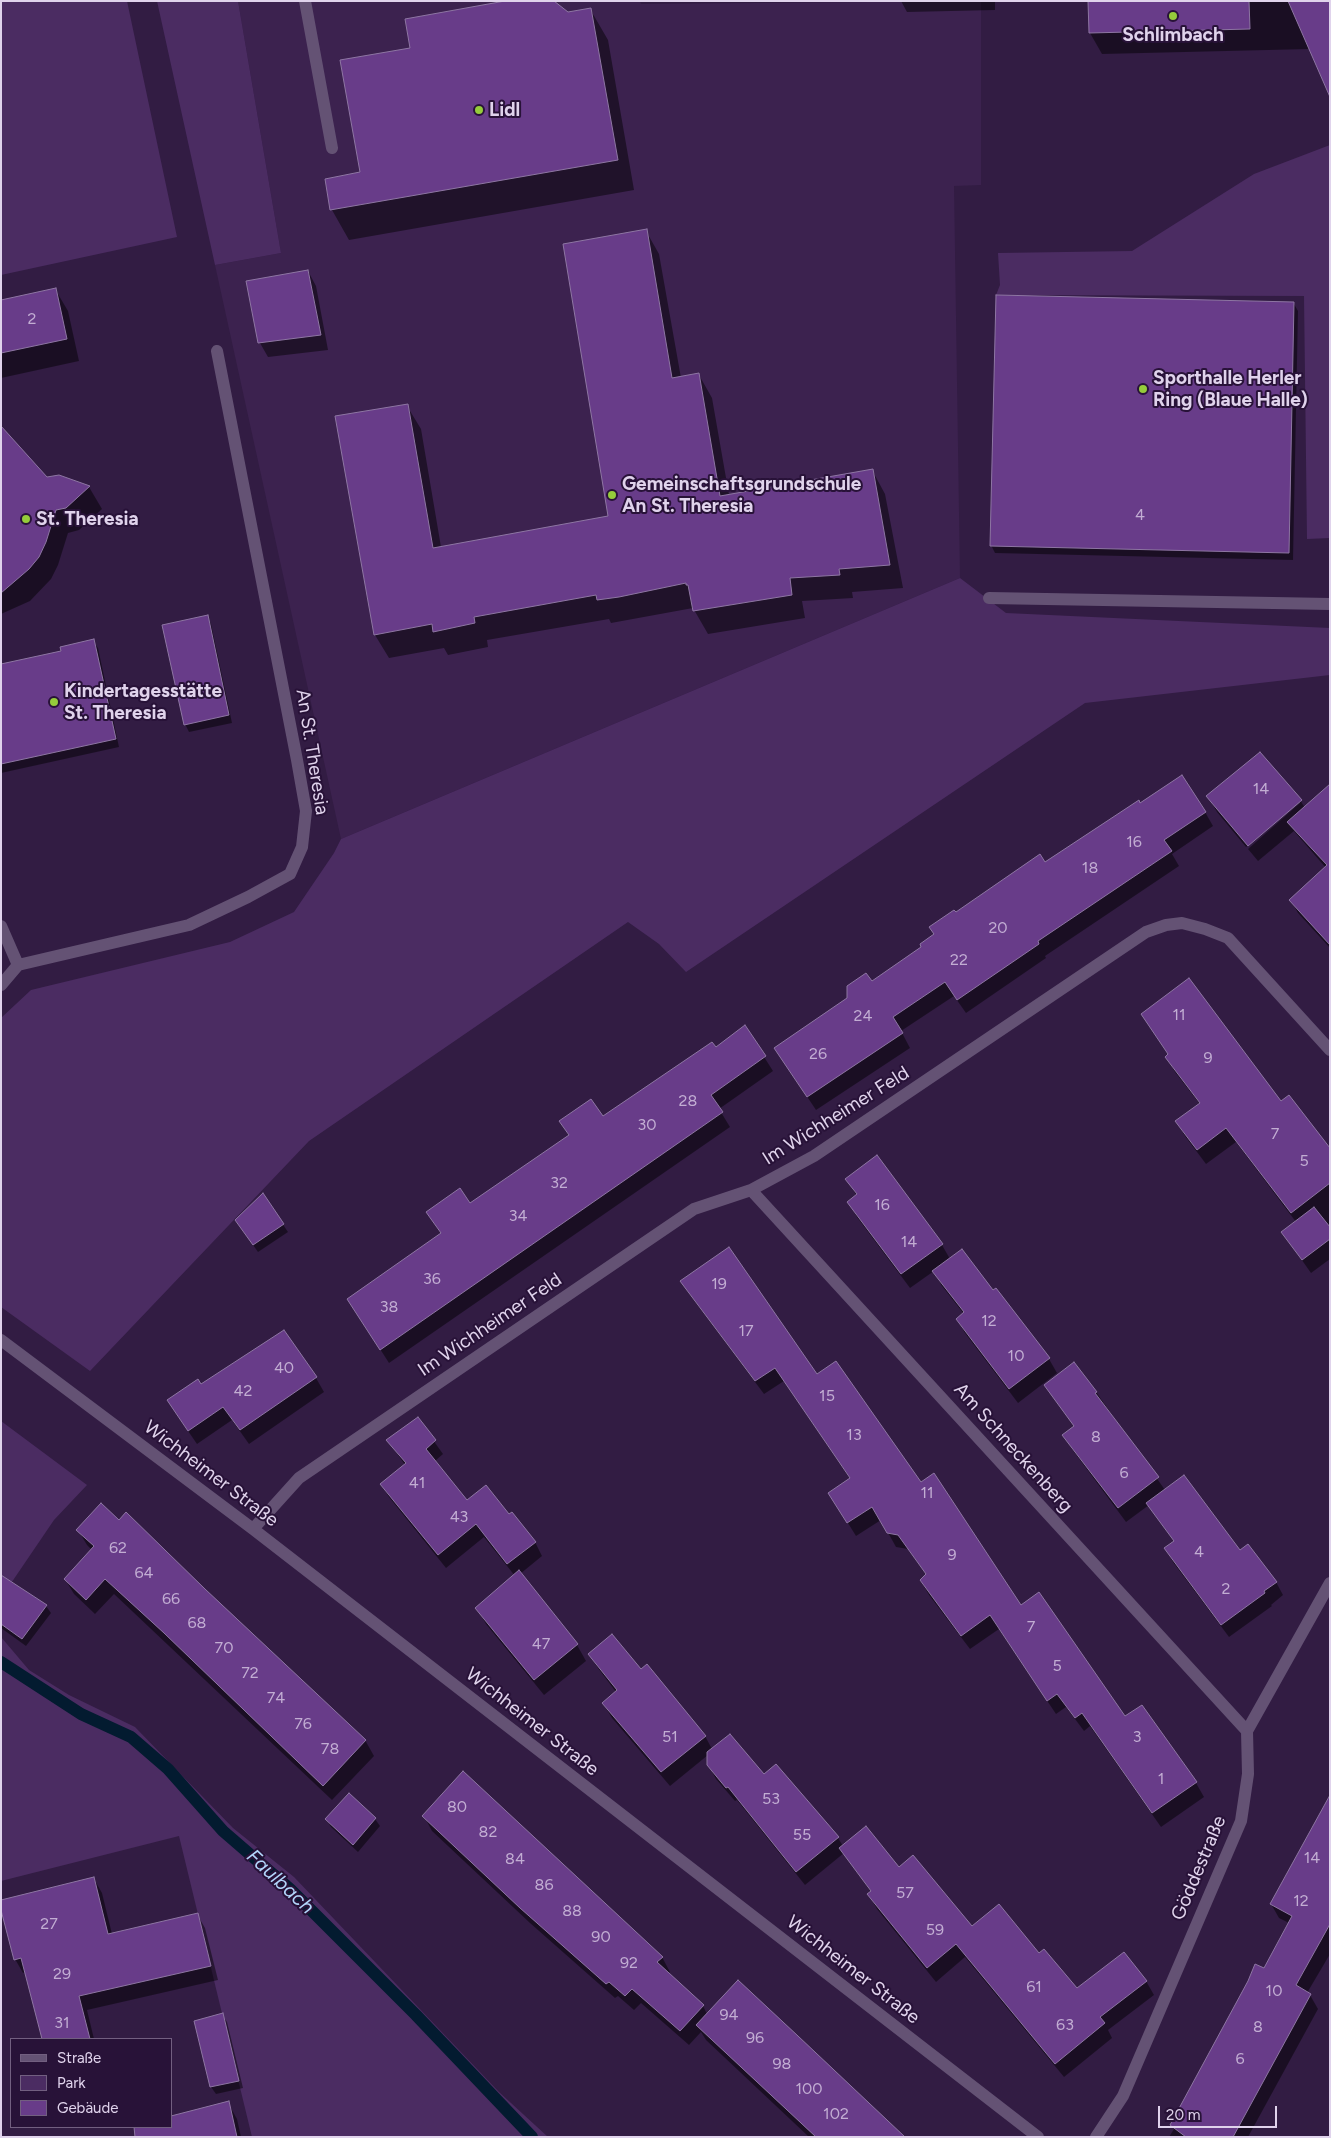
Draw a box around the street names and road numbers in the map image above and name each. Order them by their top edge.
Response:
street label: An St. Theresia [291,688,333,816]
street label: Im Wichheimer Feld [759,1062,913,1170]
street label: Im Wichheimer Feld [414,1268,566,1382]
street label: Am Schneckenberg [949,1378,1077,1518]
street label: Wichheimer Straße [139,1416,283,1532]
street label: Wichheimer Straße [461,1663,603,1781]
street label: Göddestraße [1167,1812,1231,1924]
street label: Wichheimer Straße [782,1911,924,2029]

